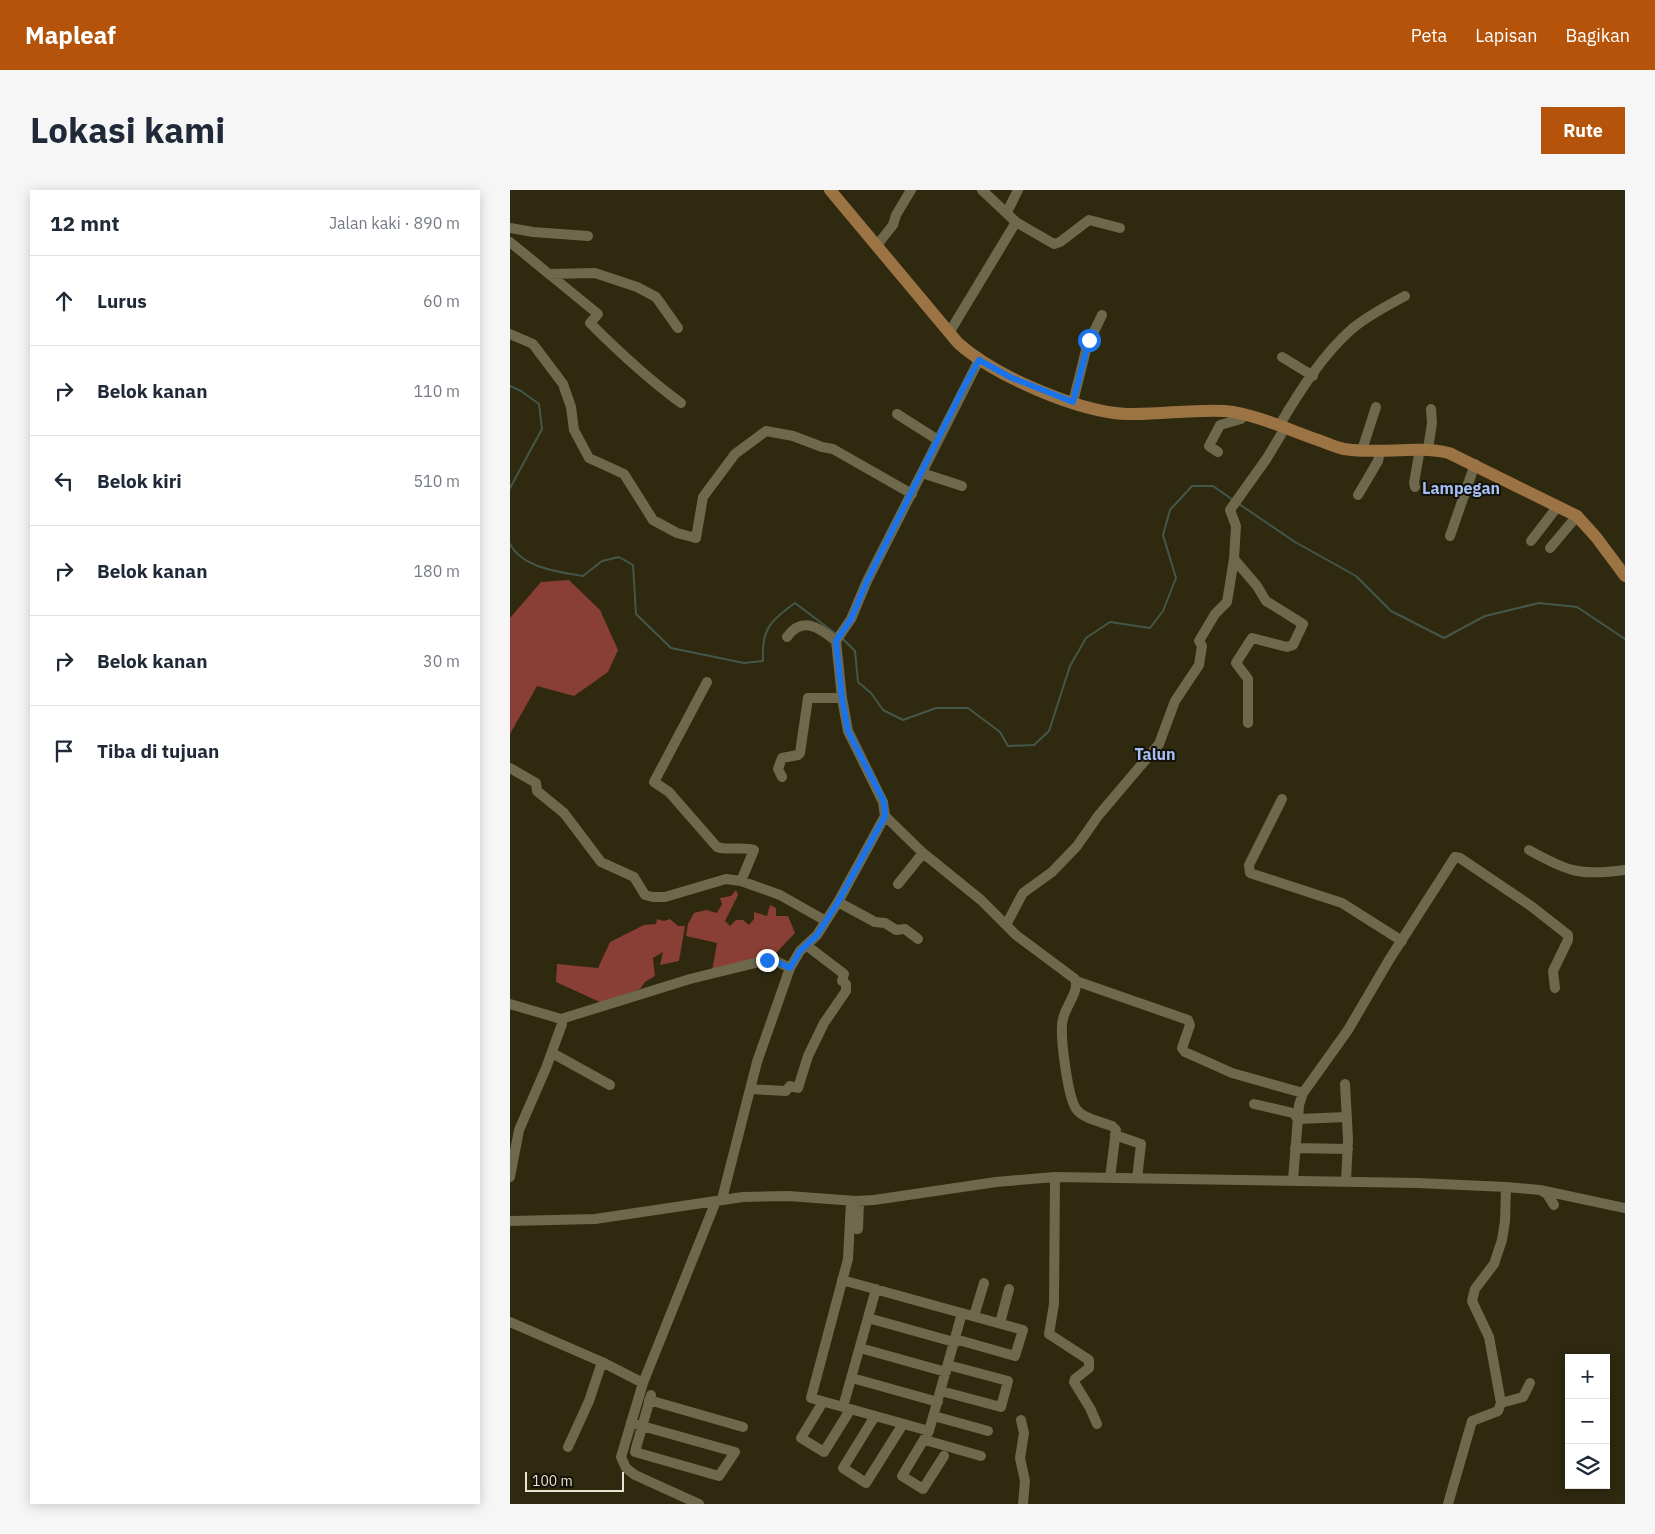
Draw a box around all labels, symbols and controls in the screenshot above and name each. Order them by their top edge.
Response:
text: Mapleaf [25,19,116,51]
text: Peta [1411,24,1447,47]
text: Lapisan [1475,24,1537,47]
text: Bagikan [1565,24,1630,47]
text: Lokasi kami [30,107,225,153]
button: Rute [1541,107,1625,154]
text: 12 mnt [50,209,120,237]
text: Jalan kaki · 890 m [329,213,460,233]
icon: ahead [50,287,78,315]
text: Lurus [97,289,147,313]
text: 60 m [423,291,460,311]
route start [1078,329,1101,352]
icon: right [50,377,78,405]
text: Belok kanan [97,379,208,403]
text: 110 m [413,381,460,401]
icon: left [50,467,78,495]
text: Belok kiri [97,469,182,493]
text: 510 m [413,471,460,491]
district label: Lampegan [1422,478,1500,498]
icon: right [50,557,78,585]
text: Belok kanan [97,559,208,583]
text: 180 m [413,561,460,581]
icon: right [50,647,78,675]
text: Belok kanan [97,649,208,673]
text: 30 m [423,651,460,671]
icon: arrive [50,737,78,765]
text: Tiba di tujuan [97,739,219,763]
district label: Talun [1134,744,1176,764]
route end [756,949,779,972]
map controls [1565,1354,1610,1489]
button: + [1565,1354,1610,1399]
button: − [1565,1399,1610,1444]
button: layers [1565,1444,1610,1489]
scale bar [525,1469,624,1492]
text: 100 m [532,1472,573,1490]

